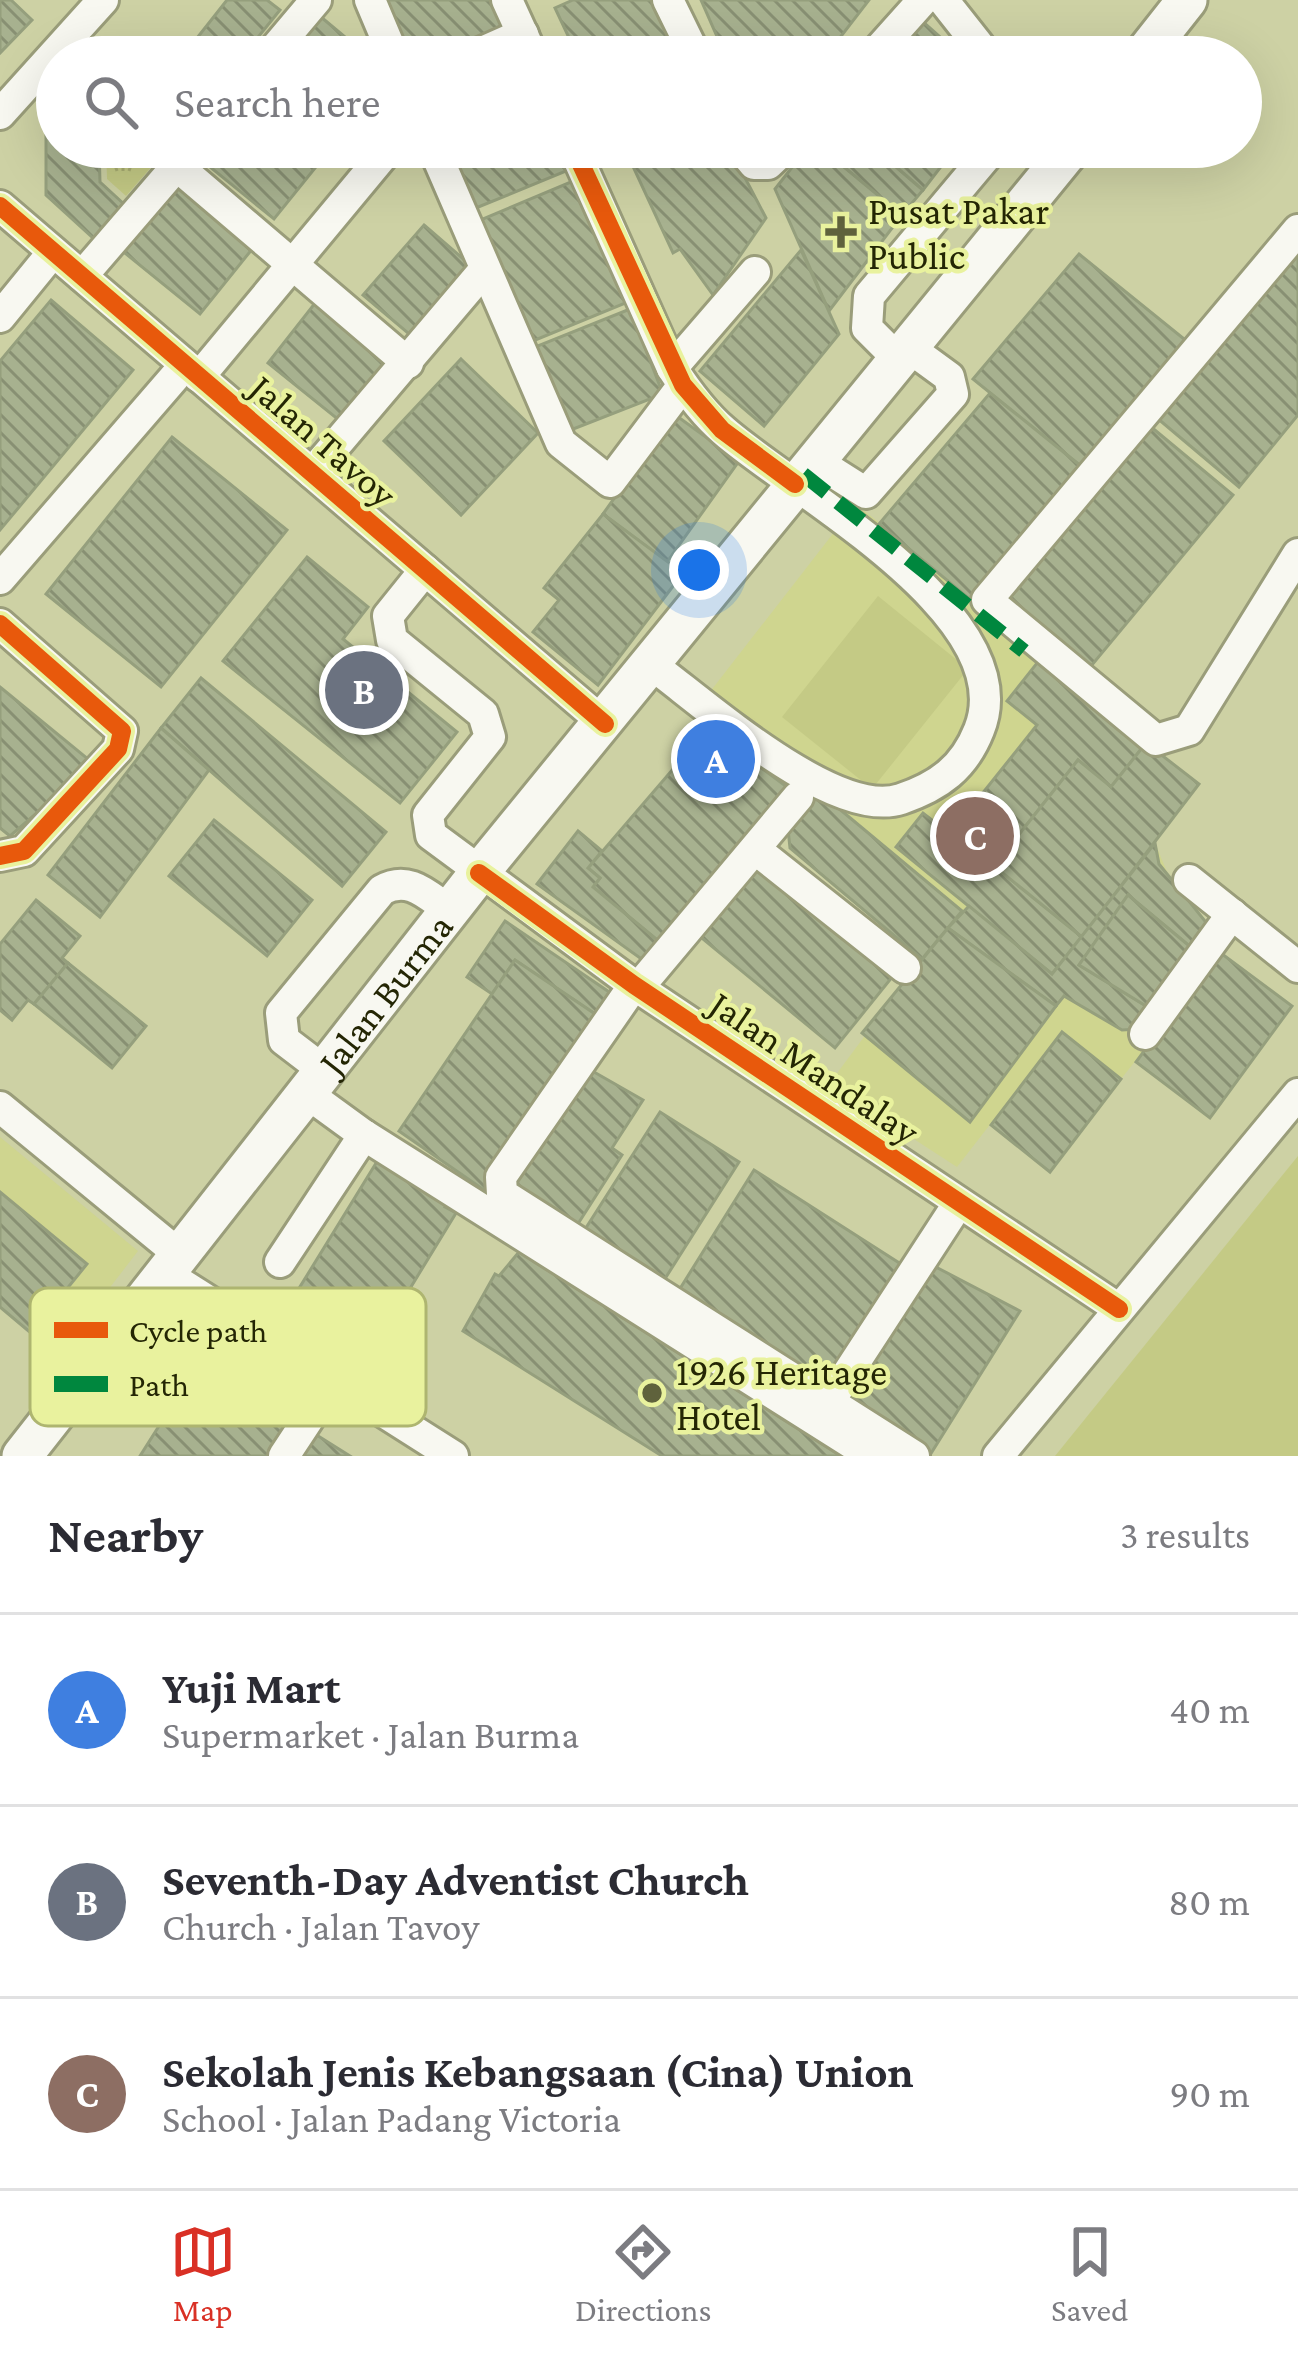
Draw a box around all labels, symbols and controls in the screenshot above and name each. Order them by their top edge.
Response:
search box [36,36,1262,168]
icon: search [78,69,144,135]
text: Search here [174,77,381,127]
place label: Pusat Pakar Public [868,189,1049,277]
marker: Pusat Pakar Public [825,216,857,248]
street label: Jalan Tavoy [239,364,406,517]
your location [669,540,729,600]
pin: B [325,645,403,735]
pin: A [677,714,755,804]
pin: C [936,791,1014,881]
street label: Jalan Burma [307,905,461,1085]
street label: Jalan Mandalay [699,980,928,1154]
legend [30,1288,426,1426]
text: Cycle path [129,1312,267,1349]
place label: 1926 Heritage Hotel [676,1350,887,1438]
text: Path [129,1366,189,1403]
marker: 1926 Heritage Hotel [639,1380,665,1406]
text: Nearby [48,1506,203,1563]
text: 3 results [1120,1513,1250,1556]
text: Yuji Mart [162,1663,341,1713]
text: A [75,1688,99,1731]
text: 40 m [1169,1688,1250,1731]
text: Supermarket · Jalan Burma [162,1713,579,1756]
text: Seventh-Day Adventist Church [162,1855,749,1905]
text: B [76,1880,98,1923]
text: 80 m [1168,1880,1250,1923]
text: Church · Jalan Tavoy [162,1905,479,1948]
text: Sekolah Jenis Kebangsaan (Cina) Union [162,2047,914,2097]
text: C [75,2072,99,2115]
text: 90 m [1169,2072,1250,2115]
text: School · Jalan Padang Victoria [162,2097,621,2140]
tab: Map [170,2219,236,2328]
tab: Directions [575,2219,712,2328]
tab: Saved [1051,2219,1128,2328]

